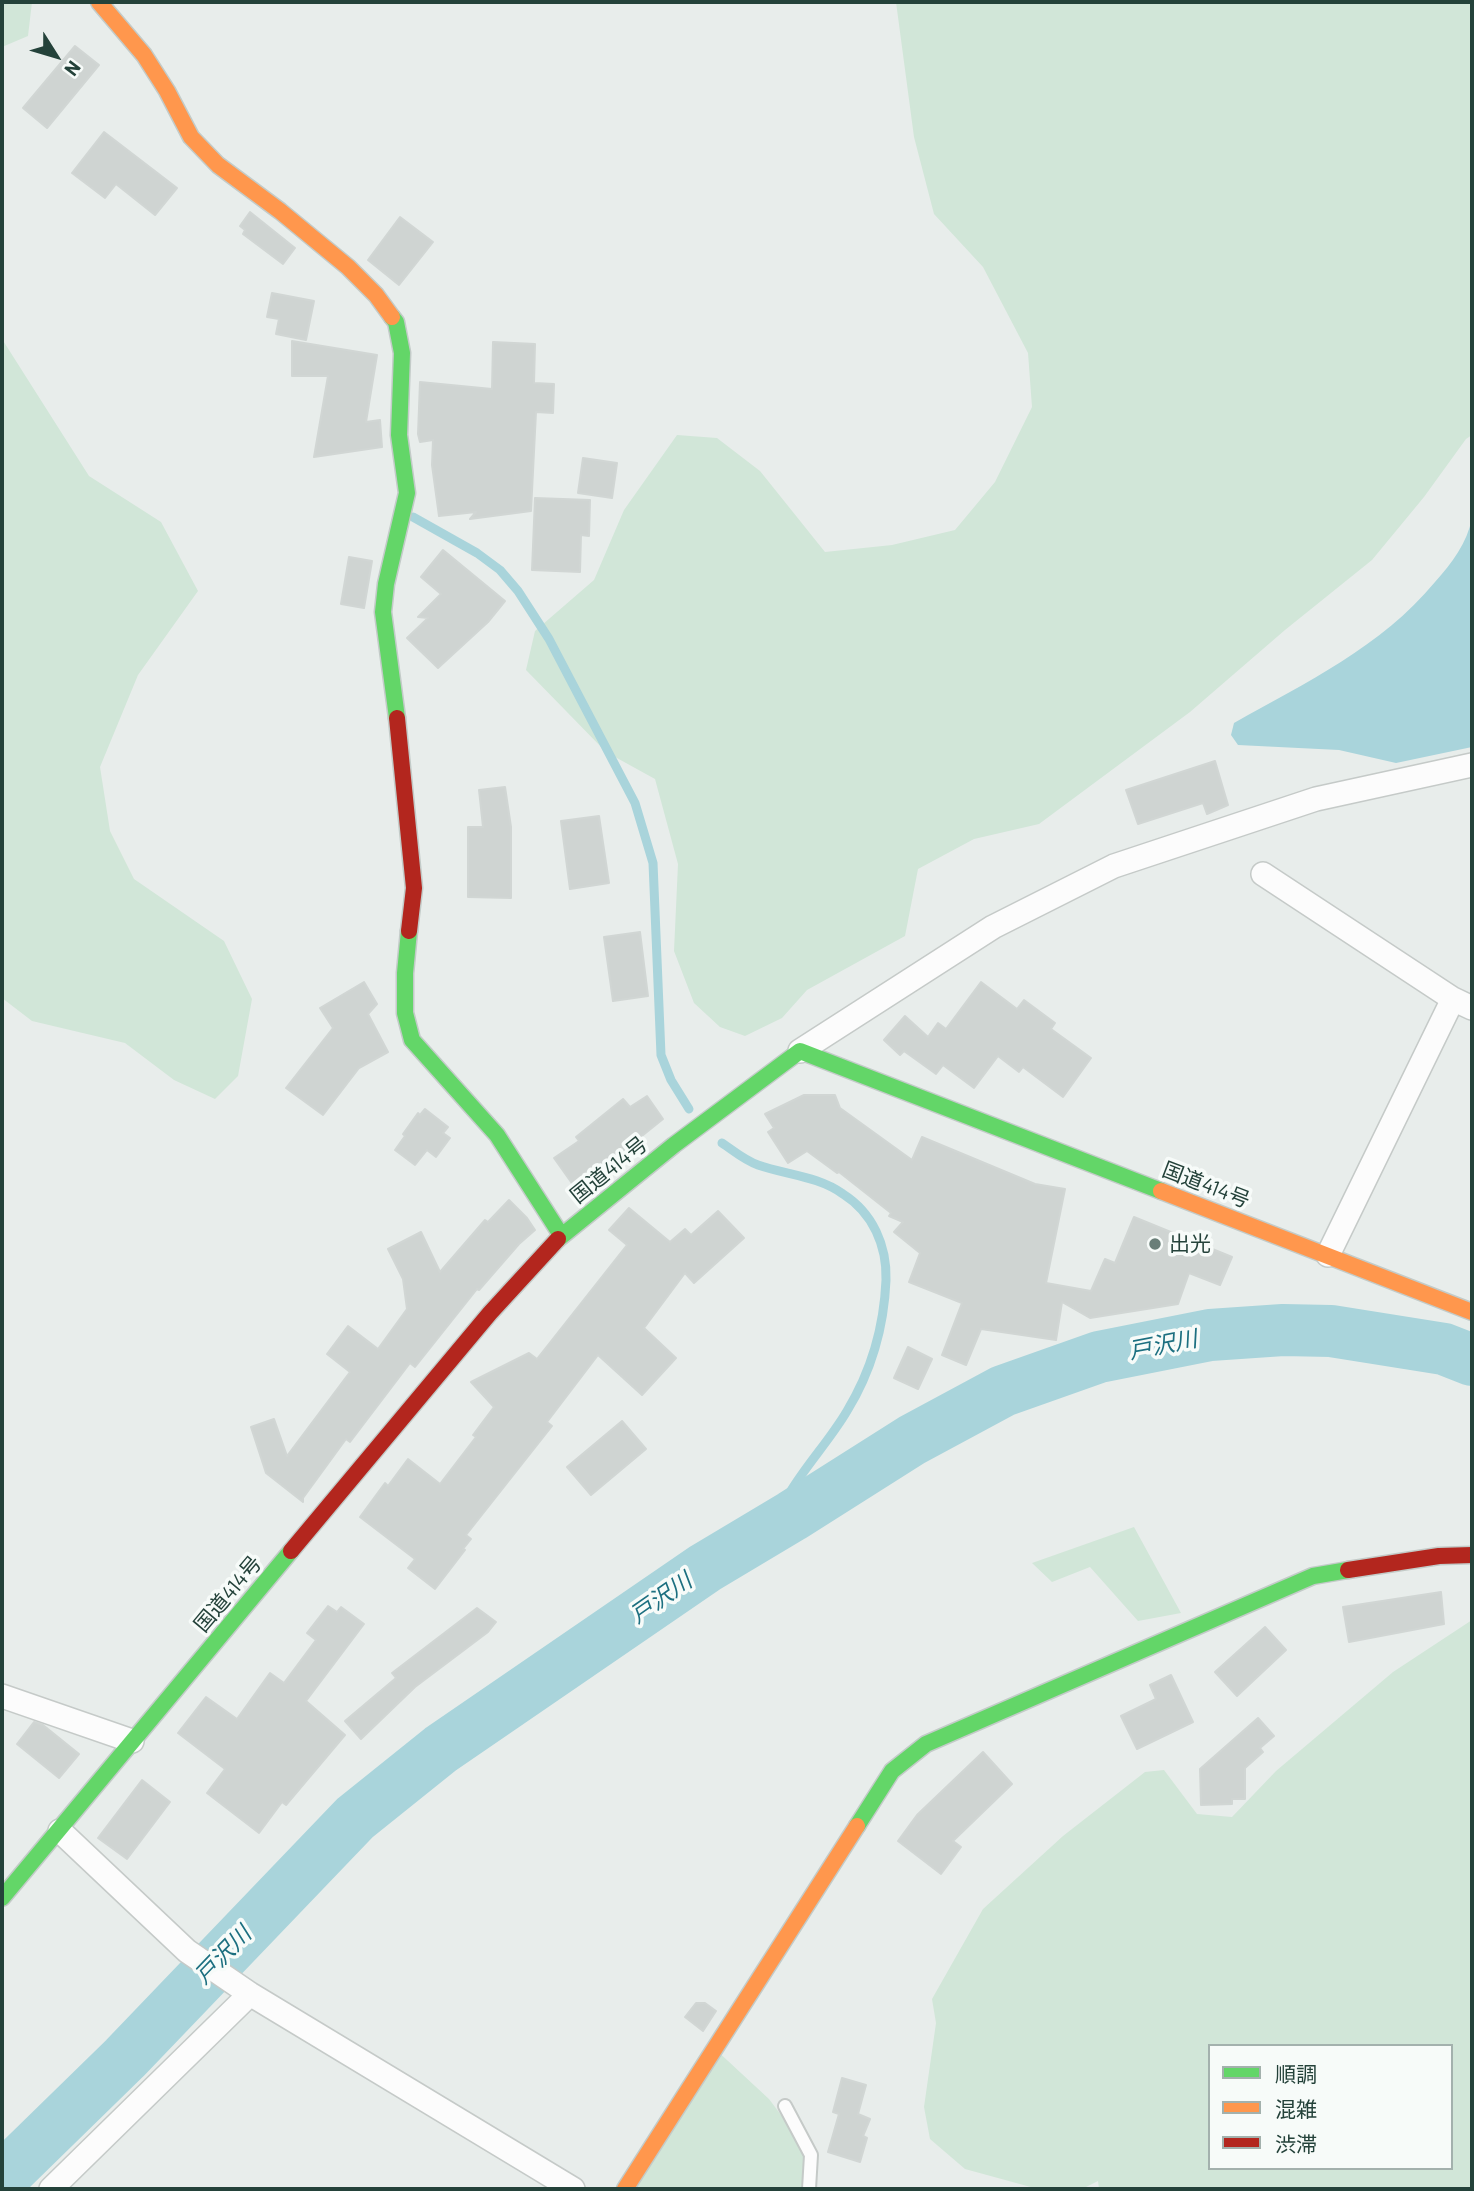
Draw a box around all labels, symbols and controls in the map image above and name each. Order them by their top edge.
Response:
north arrow [21,21,91,91]
text: N [60,57,86,81]
street label: 国道414号 [565,1131,653,1209]
street label: 国道414号 [1159,1157,1253,1213]
place label: 出光 [1169,1231,1211,1257]
marker: 出光 [1147,1236,1163,1252]
water label: 戸沢川 [1127,1325,1199,1365]
street label: 国道414号 [189,1551,267,1637]
water label: 戸沢川 [625,1567,697,1629]
water label: 戸沢川 [189,1921,257,1989]
legend [1208,2044,1453,2170]
text: 順調 [1275,2061,1317,2086]
text: 混雑 [1275,2096,1317,2121]
text: 渋滞 [1275,2131,1317,2156]

